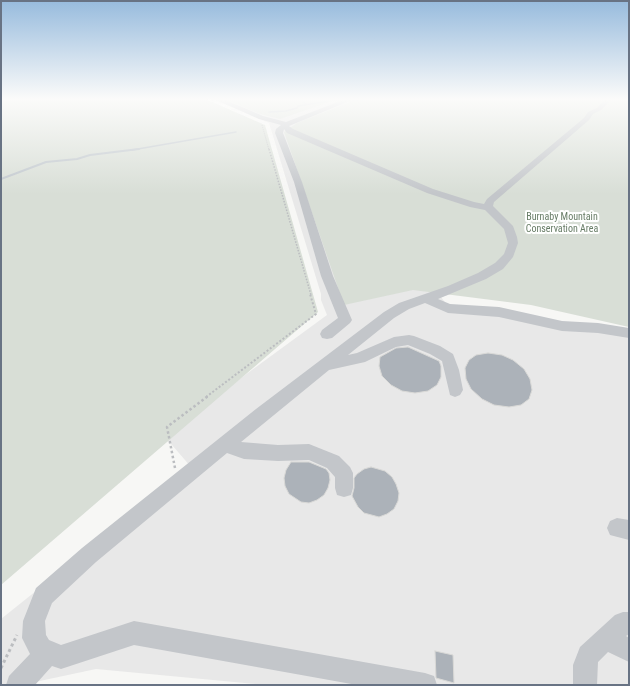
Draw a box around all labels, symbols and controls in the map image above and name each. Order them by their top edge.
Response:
park label: Burnaby Mountain Conservation Area [526,211,598,234]

